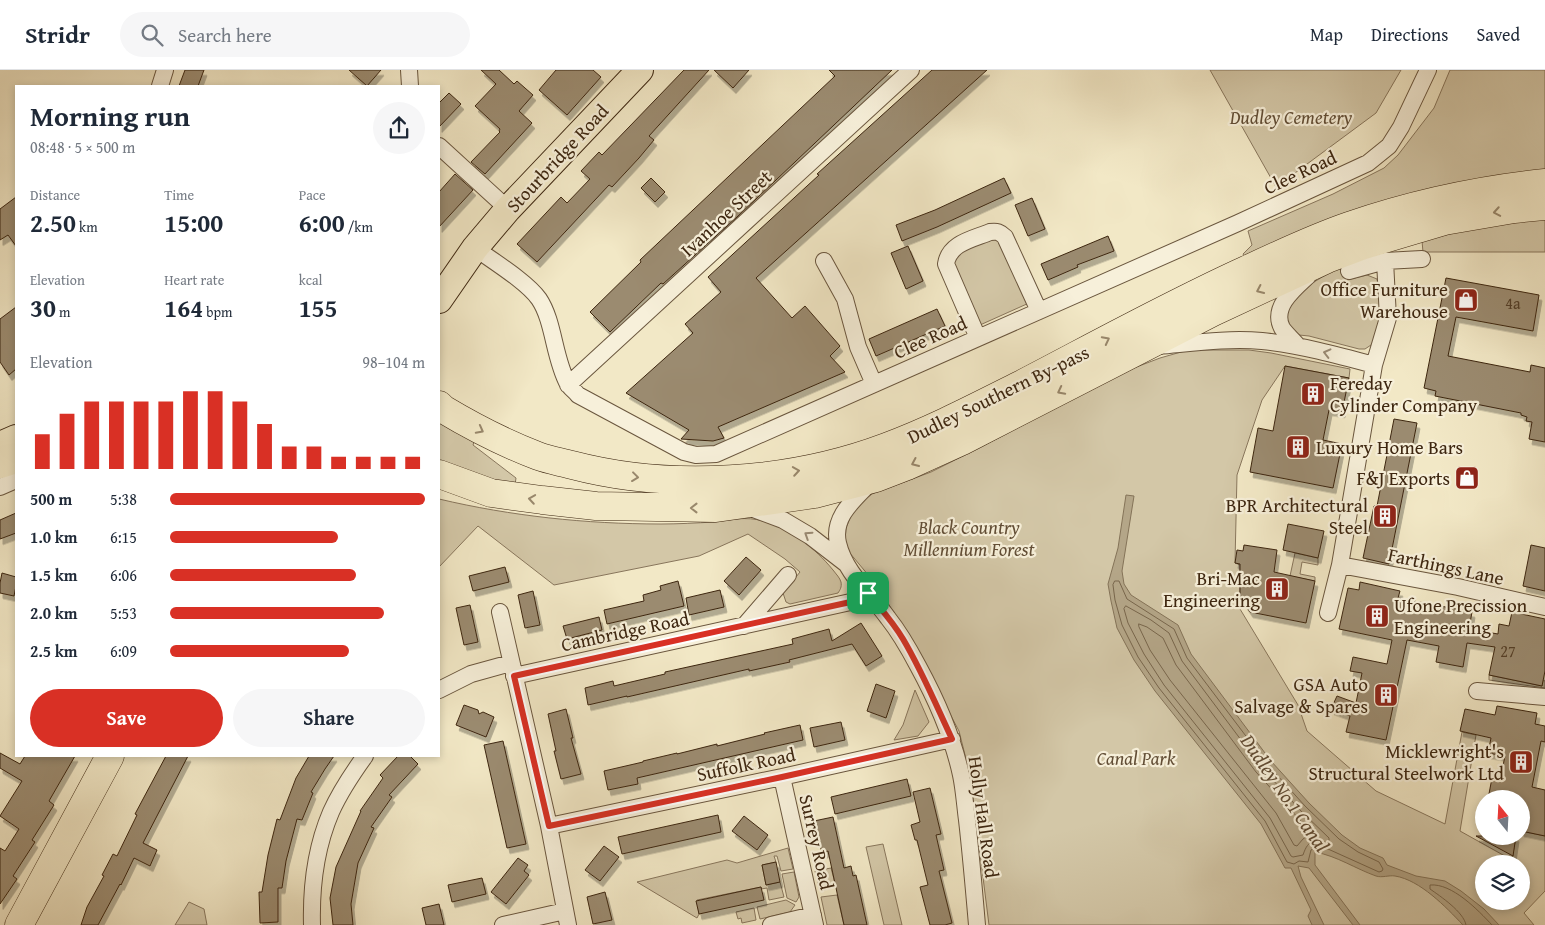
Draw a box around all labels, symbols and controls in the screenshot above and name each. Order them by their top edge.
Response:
search box [120,12,470,57]
text: Stridr [25,17,90,52]
icon: search [138,21,166,49]
text: Search here [178,21,272,49]
text: Map [1310,21,1343,48]
text: Directions [1371,21,1448,48]
text: Saved [1476,21,1520,48]
text: Morning run [30,95,190,136]
street label: Stourbridge Road [499,97,615,218]
button: share [373,102,425,154]
park label: Dudley Cemetery [1229,103,1353,131]
text: 08:48 · 5 × 500 m [30,135,135,159]
street label: Clee Road [1259,143,1342,201]
street label: Ivanhoe Street [674,163,778,263]
text: Distance [30,185,80,205]
text: Time [164,185,194,205]
text: Pace [299,185,326,205]
text: 2.50 [30,205,76,241]
text: 15:00 [164,205,223,241]
text: 6:00 [299,205,345,241]
one-way arrow [1492,206,1501,216]
text: km [76,217,98,237]
text: /km [345,217,373,237]
text: Elevation [30,270,85,290]
text: Heart rate [164,270,224,290]
text: kcal [299,270,323,290]
place label: Office Furniture Warehouse [1321,275,1448,325]
one-way arrow [1256,284,1265,294]
shop icon: Office Furniture Warehouse [1453,287,1479,313]
text: 30 [30,290,56,326]
text: 164 [164,290,203,326]
text: 155 [299,290,338,326]
house number: 4a [1505,291,1521,315]
text: m [56,302,70,322]
text: bpm [203,302,233,322]
street label: Clee Road [889,308,972,366]
one-way arrow [1101,336,1110,346]
street label: Dudley Southern By-pass [902,338,1094,450]
one-way arrow [1322,348,1331,359]
text: Elevation [30,350,93,374]
text: 98–104 m [362,350,425,374]
place label: Fereday Cylinder Company [1330,369,1478,419]
building icon: Fereday Cylinder Company [1300,381,1326,407]
one-way arrow [1057,385,1066,395]
one-way arrow [475,424,484,434]
place label: Luxury Home Bars [1316,433,1463,461]
building icon: Luxury Home Bars [1285,434,1311,460]
one-way arrow [911,456,920,467]
place label: F&J Exports [1356,464,1450,492]
shop icon: F&J Exports [1454,465,1480,491]
one-way arrow [793,466,801,477]
one-way arrow [630,471,639,481]
text: 500 m [30,487,72,511]
text: 5:38 [110,487,137,511]
place label: BPR Architectural Steel [1226,491,1368,541]
one-way arrow [528,494,536,505]
one-way arrow [690,503,698,513]
building icon: BPR Architectural Steel [1372,503,1398,529]
park label: Black Country Millennium Forest [904,513,1035,563]
text: 1.0 km [30,525,77,549]
text: 6:15 [110,525,137,549]
one-way arrow [804,532,814,541]
street label: Farthings Lane [1386,540,1507,592]
text: 1.5 km [30,563,77,587]
text: 6:06 [110,563,137,587]
place label: Bri-Mac Engineering [1163,564,1261,614]
pin [847,572,889,614]
building icon: Bri-Mac Engineering [1264,576,1290,602]
icon: arrive [854,579,882,607]
place label: Ufone Precission Engineering [1394,591,1528,641]
text: 2.0 km [30,601,77,625]
text: 5:53 [110,601,137,625]
building icon: Ufone Precission Engineering [1364,603,1390,629]
street label: Cambridge Road [558,604,692,658]
text: 2.5 km [30,639,77,663]
text: 6:09 [110,639,137,663]
house number: 27 [1500,639,1516,663]
place label: GSA Auto Salvage & Spares [1234,670,1368,720]
building icon: GSA Auto Salvage & Spares [1373,682,1399,708]
button: Save [30,689,223,747]
button: Share [233,689,425,747]
water label: Dudley No.1 Canal [1233,727,1337,858]
place label: Micklewright's Structural Steelwork Ltd [1309,737,1505,787]
street label: Suffolk Road [694,740,799,788]
park label: Canal Park [1097,744,1176,772]
building icon: Micklewright's Structural Steelwork Ltd [1508,749,1534,775]
street label: Holly Hall Road [962,754,1007,881]
north arrow [1475,790,1530,845]
map controls [1475,790,1530,910]
street label: Surrey Road [792,791,842,893]
button: layers [1475,855,1530,910]

